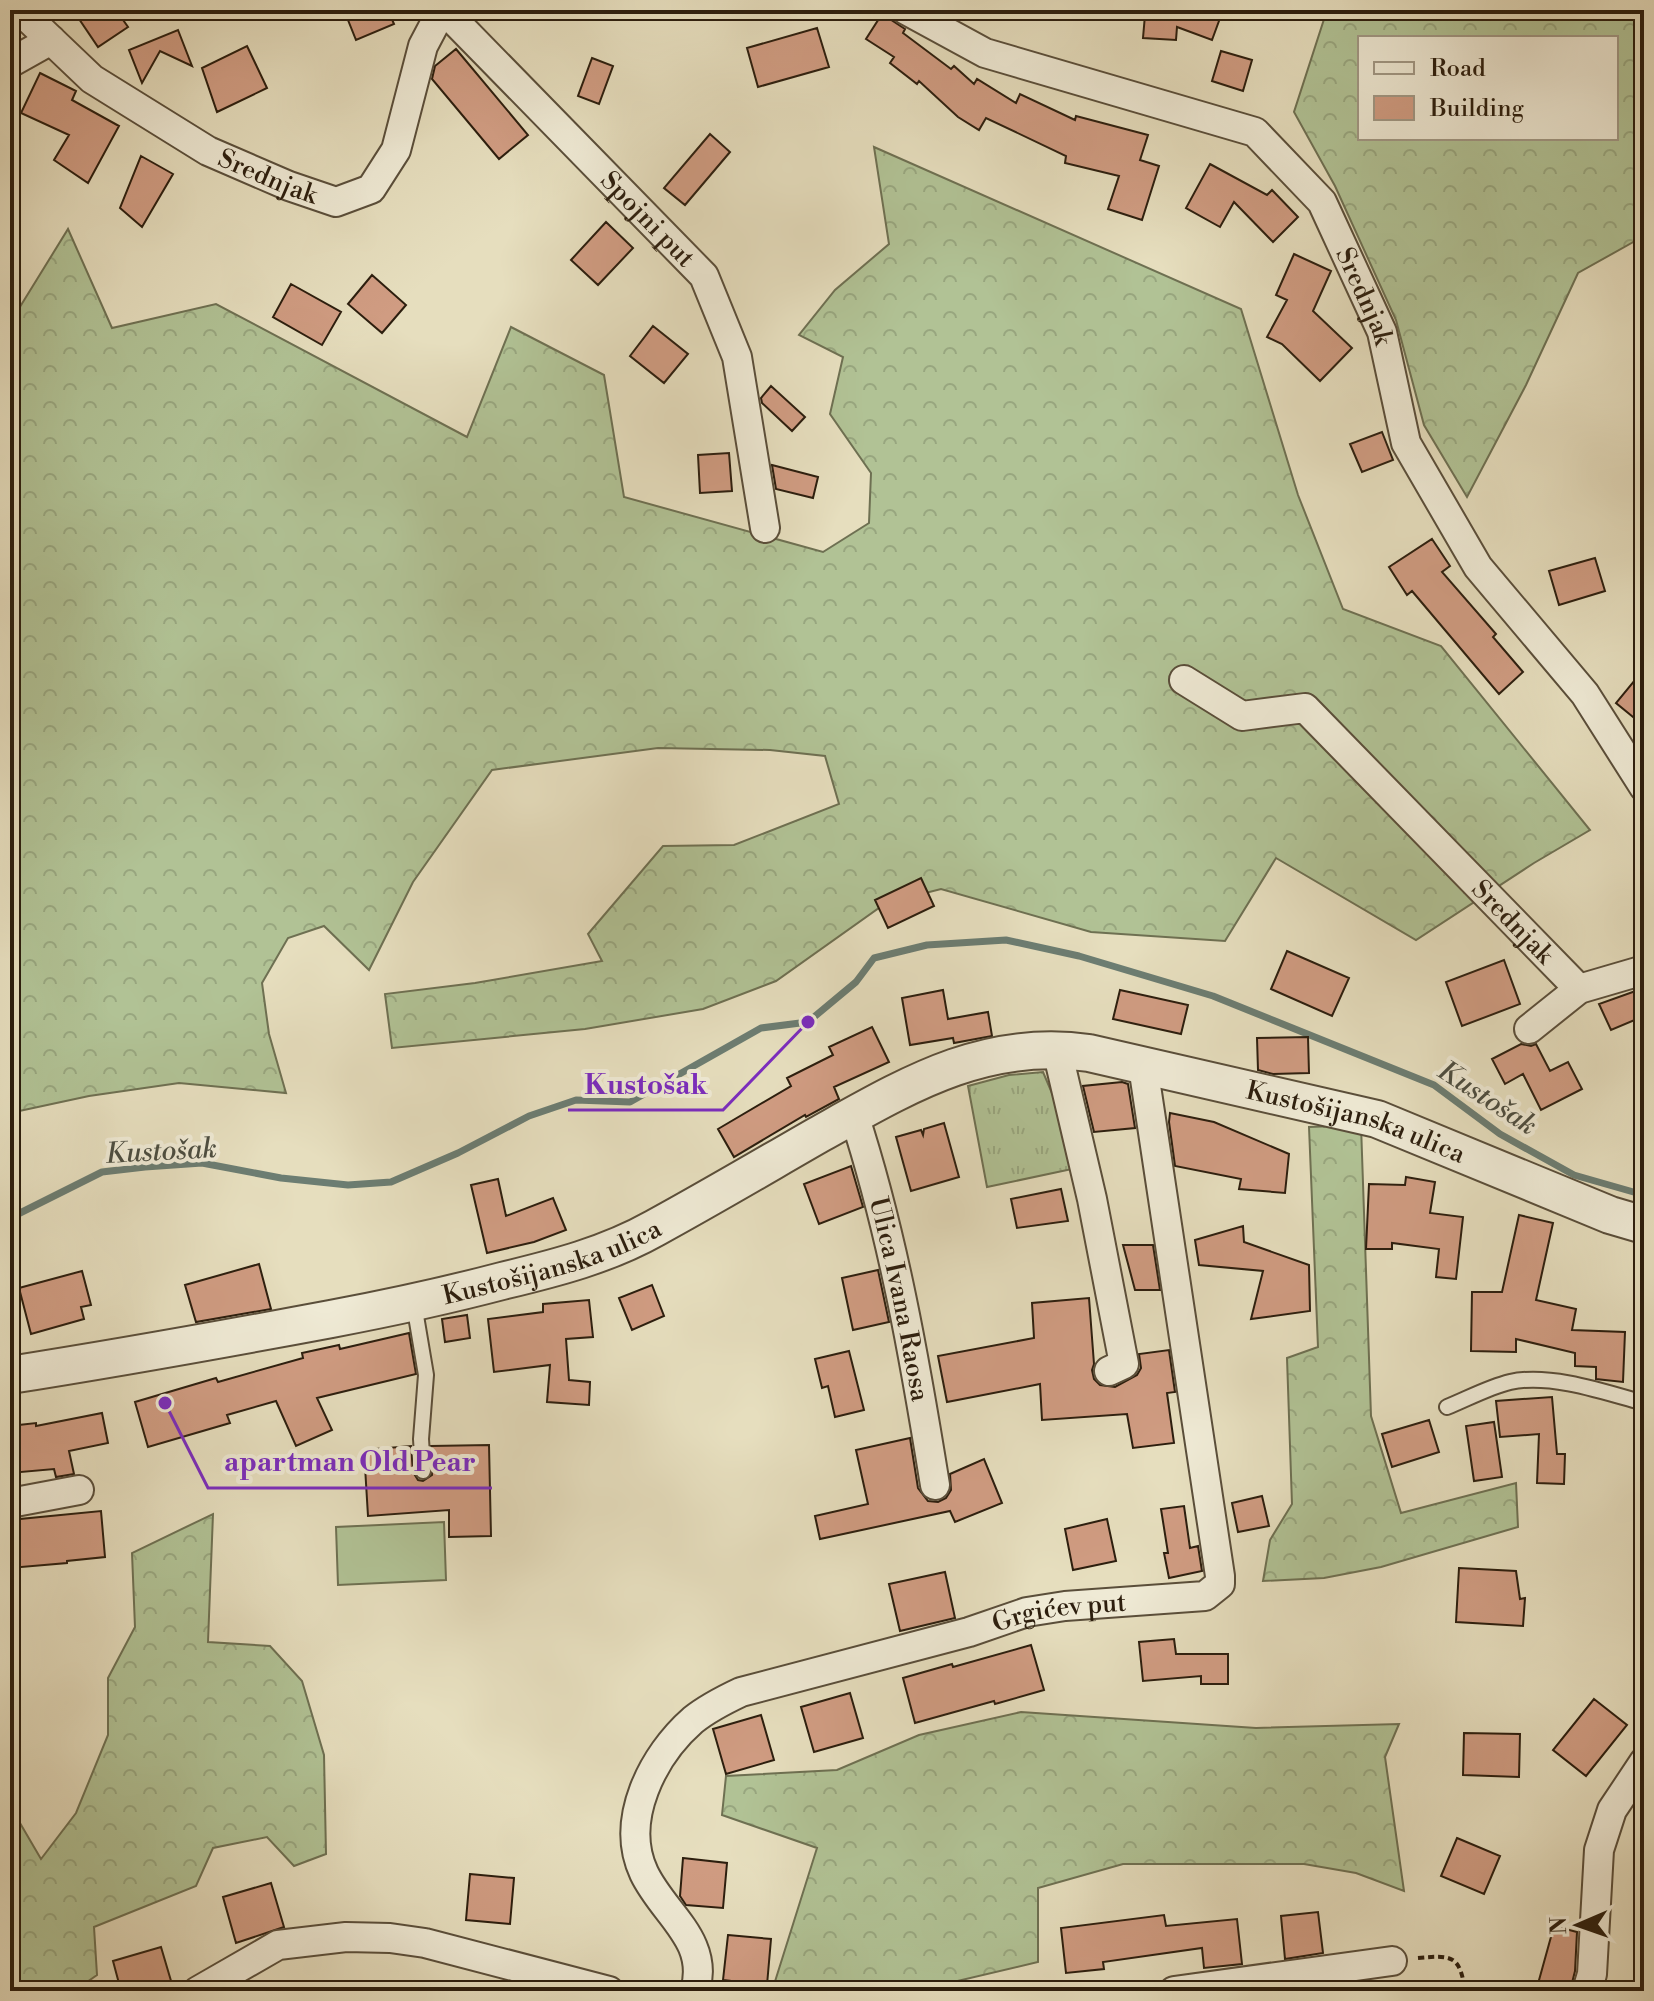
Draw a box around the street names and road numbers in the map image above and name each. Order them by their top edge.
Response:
street label: Srednjak [213,142,323,212]
street label: Spojni put [593,165,701,274]
street label: Srednjak [1328,242,1400,350]
street label: Srednjak [1464,874,1561,972]
street label: Kustošijanska ulica [1243,1075,1470,1171]
street label: Ulica Ivana Raosa [862,1194,936,1405]
street label: Kustošijanska ulica [439,1212,668,1312]
street label: Grgićev put [988,1587,1127,1640]

